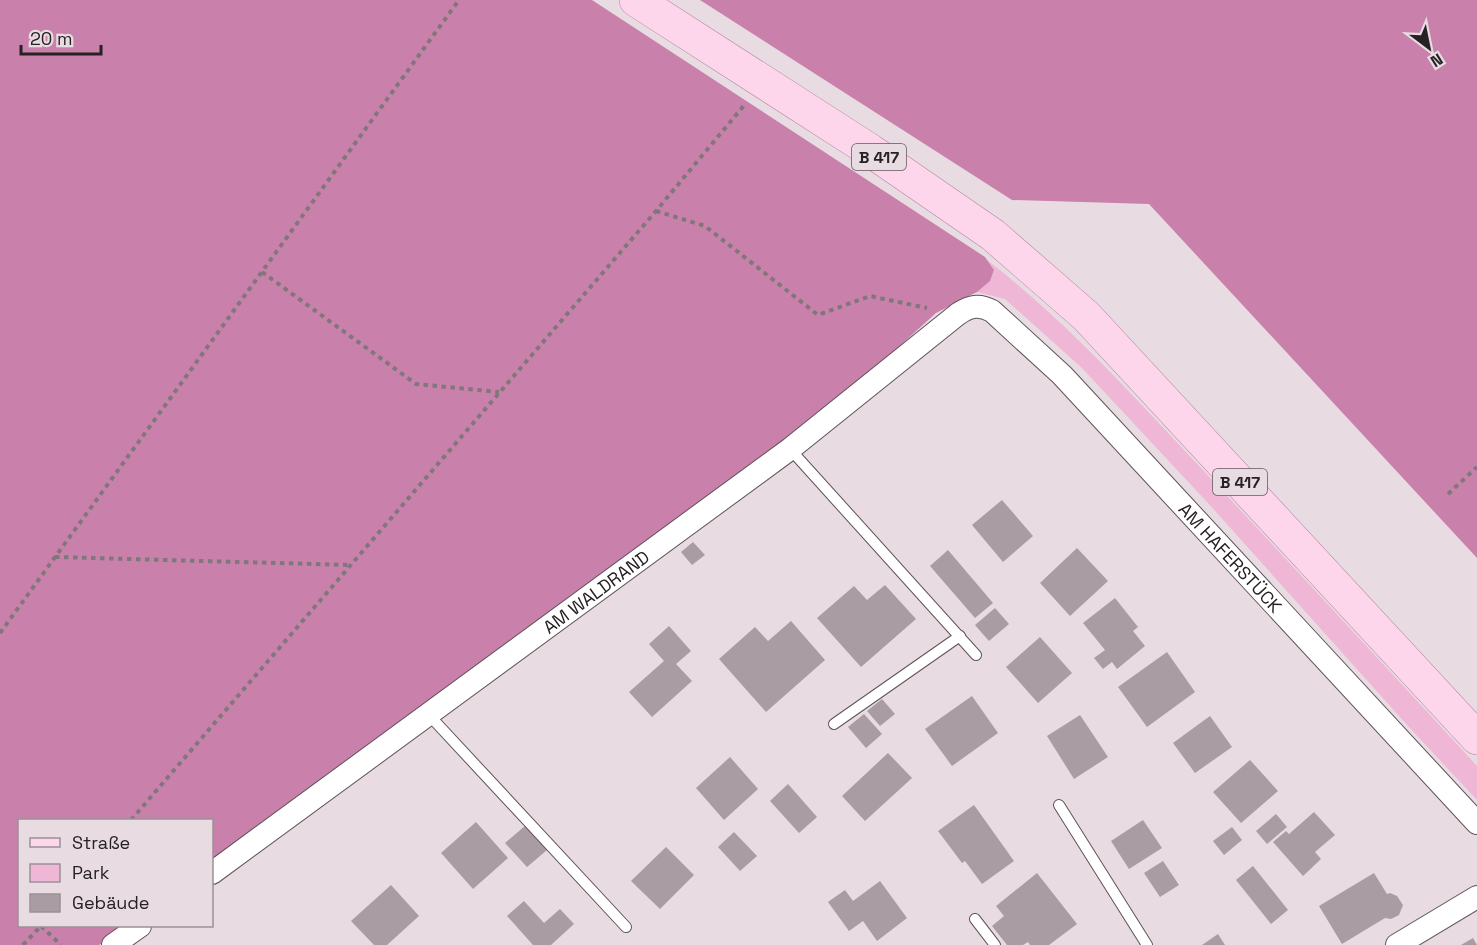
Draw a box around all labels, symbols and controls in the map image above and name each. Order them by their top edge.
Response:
scale bar [21,18,100,56]
north arrow [1399,18,1459,78]
text: 20 m [30,27,73,50]
text: N [1427,49,1447,72]
road number: B 417 [852,144,906,170]
road number: B 417 [1213,469,1267,495]
street label: AM HAFERSTÜCK [1174,498,1287,617]
street label: AM WALDRAND [538,545,654,638]
legend [18,819,213,927]
text: Straße [72,831,130,854]
text: Park [72,861,110,884]
text: Gebäude [72,891,150,914]

